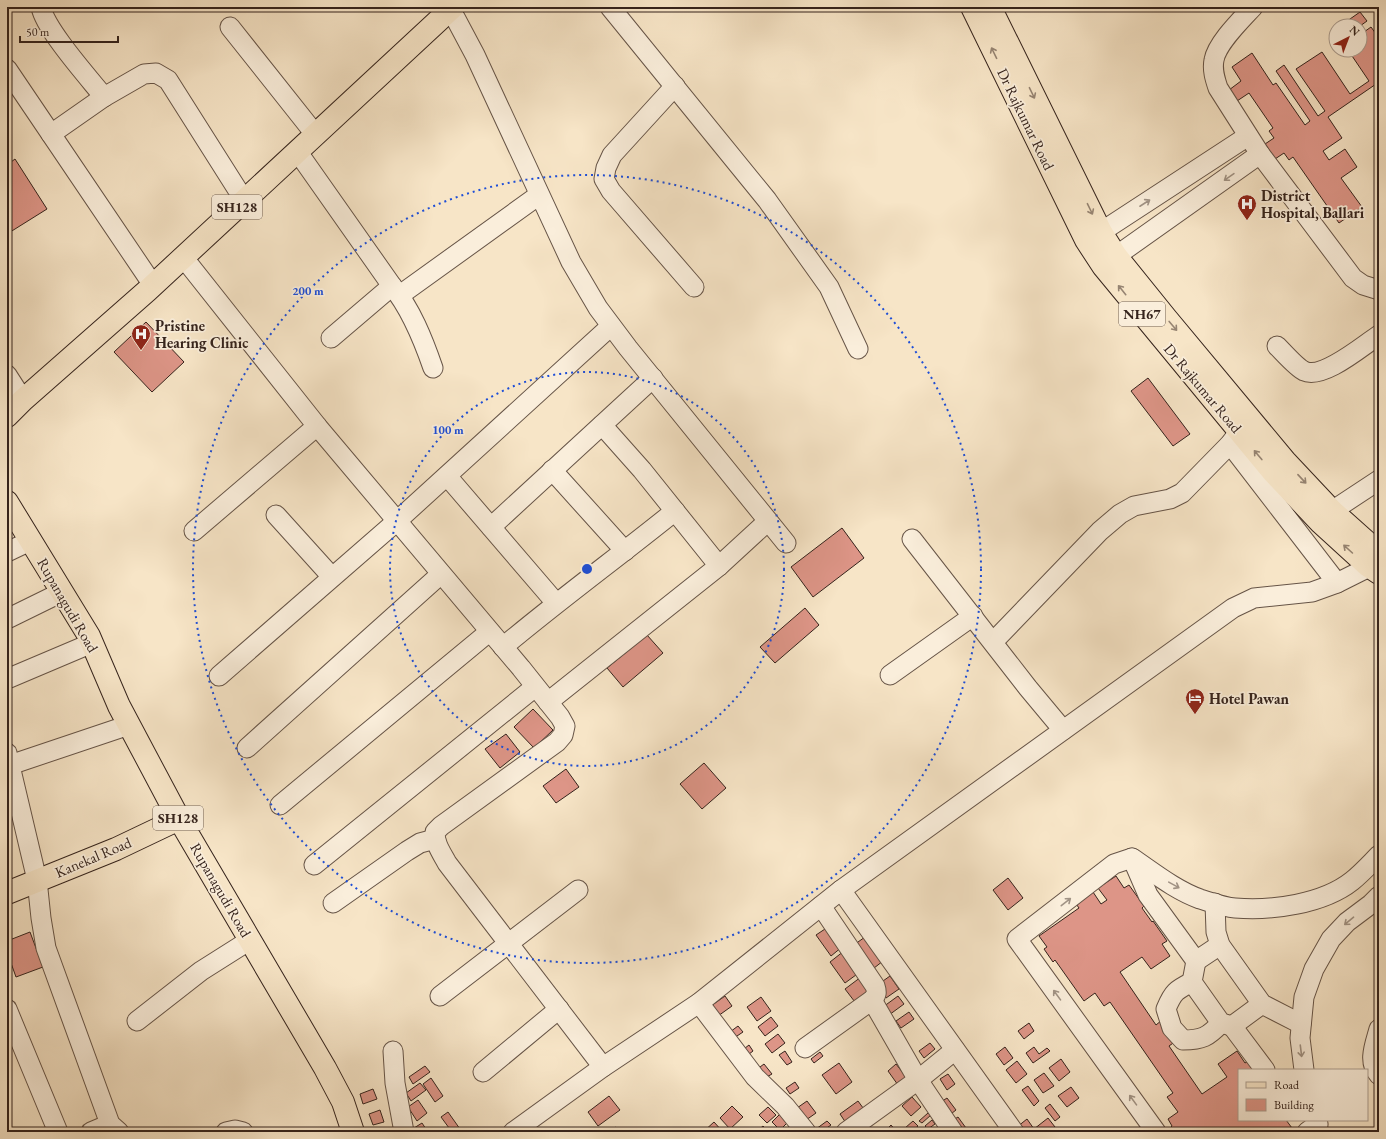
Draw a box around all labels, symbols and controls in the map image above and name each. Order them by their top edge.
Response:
scale bar [20,18,118,44]
north arrow [1328,18,1368,58]
text: N [1347,22,1363,39]
text: 50 m [26,24,50,40]
one-way arrow [990,47,997,59]
street label: Dr Rajkumar Road [993,65,1059,174]
one-way arrow [1029,86,1036,98]
one-way arrow [1223,173,1234,181]
place label: District Hospital, Ballari [1261,186,1365,222]
hospital icon: District Hospital, Ballari [1236,193,1258,221]
road number: SH128 [212,195,262,219]
one-way arrow [1140,199,1151,207]
one-way arrow [1086,203,1094,215]
text: 200 m [292,283,324,299]
one-way arrow [1118,284,1127,295]
road number: NH67 [1119,302,1165,326]
place label: Pristine Hearing Clinic [155,316,248,352]
one-way arrow [1168,321,1177,331]
hospital icon: Pristine Hearing Clinic [130,323,152,351]
street label: Dr Rajkumar Road [1160,339,1246,437]
text: 100 m [432,422,464,438]
one-way arrow [1254,450,1263,460]
one-way arrow [1297,474,1307,484]
one-way arrow [1343,544,1354,553]
street label: Rupanagudi Road [33,554,103,656]
centre of rings [580,562,594,576]
hotel icon: Hotel Pawan [1184,687,1206,715]
place label: Hotel Pawan [1209,689,1290,708]
road number: SH128 [153,806,203,830]
street label: Kanekal Road [52,832,134,882]
street label: Rupanagudi Road [186,839,256,941]
one-way arrow [1168,882,1180,890]
one-way arrow [1060,898,1071,906]
one-way arrow [1344,916,1355,925]
one-way arrow [1053,990,1061,1001]
one-way arrow [1297,1044,1305,1057]
legend [1238,1069,1368,1121]
text: Road [1274,1077,1300,1093]
one-way arrow [1129,1095,1137,1106]
text: Building [1274,1097,1315,1113]

